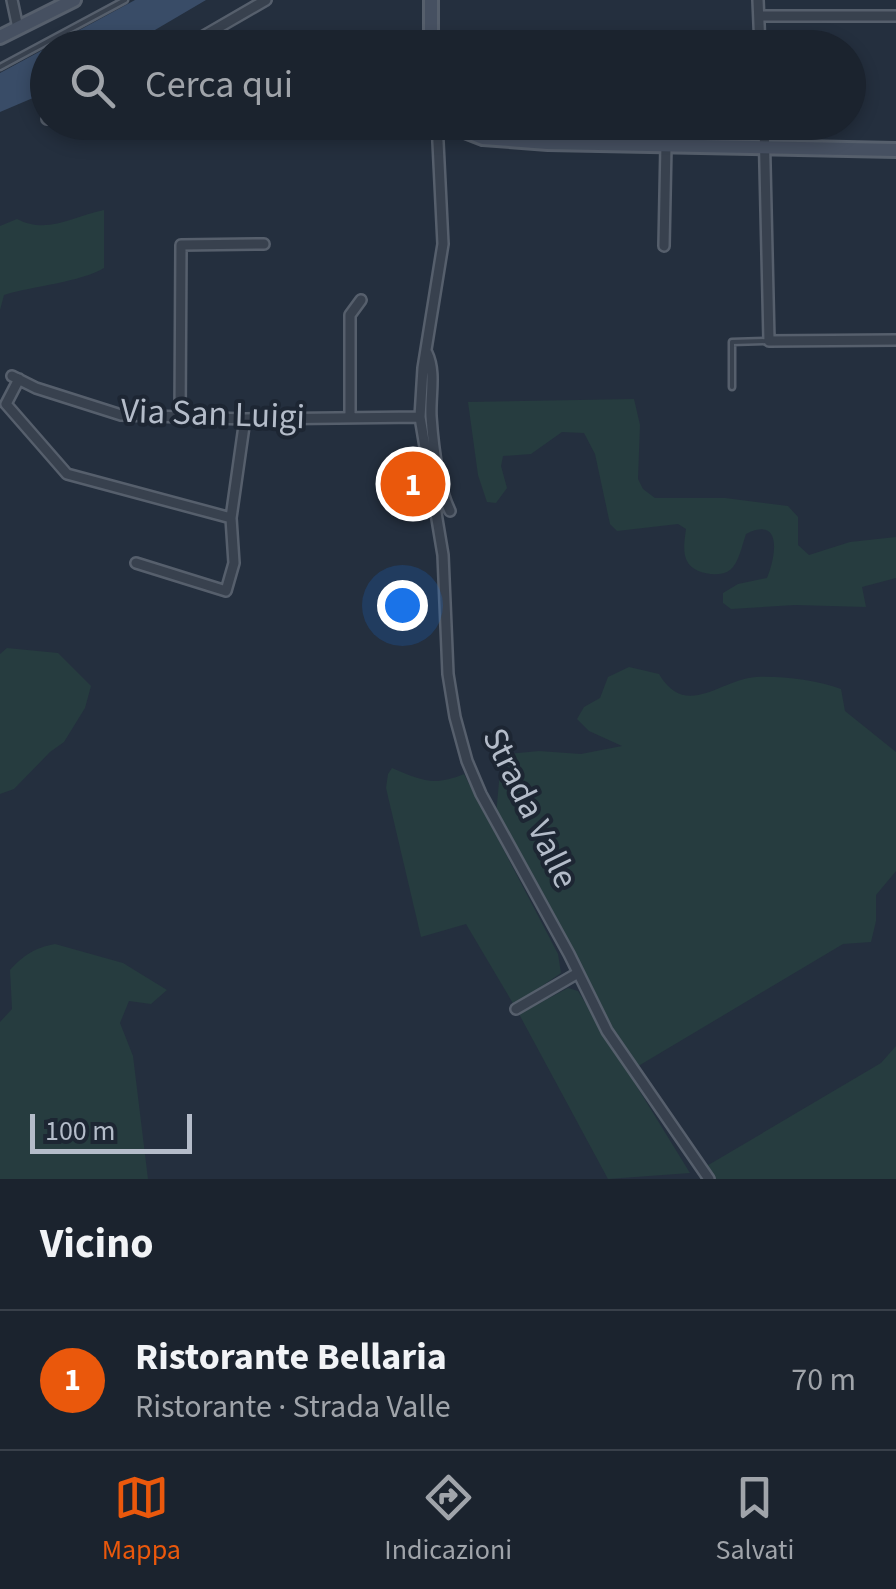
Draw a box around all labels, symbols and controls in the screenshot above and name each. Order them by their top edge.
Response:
search box [30,30,866,140]
icon: search [65,58,120,113]
text: Cerca qui [145,58,293,112]
street label: Via San Luigi [120,386,306,442]
pin: 1 [380,446,446,522]
your location [377,580,428,631]
street label: Strada Valle [470,719,590,897]
scale bar [30,1109,192,1154]
text: 100 m [45,1111,116,1151]
text: Vicino [40,1214,154,1274]
text: Ristorante Bellaria [135,1330,447,1384]
text: 1 [64,1357,81,1403]
text: 70 m [791,1357,856,1403]
text: Ristorante · Strada Valle [135,1384,451,1430]
tab: Mappa [102,1470,181,1570]
tab: Indicazioni [384,1470,512,1570]
tab: Salvati [715,1470,794,1570]

